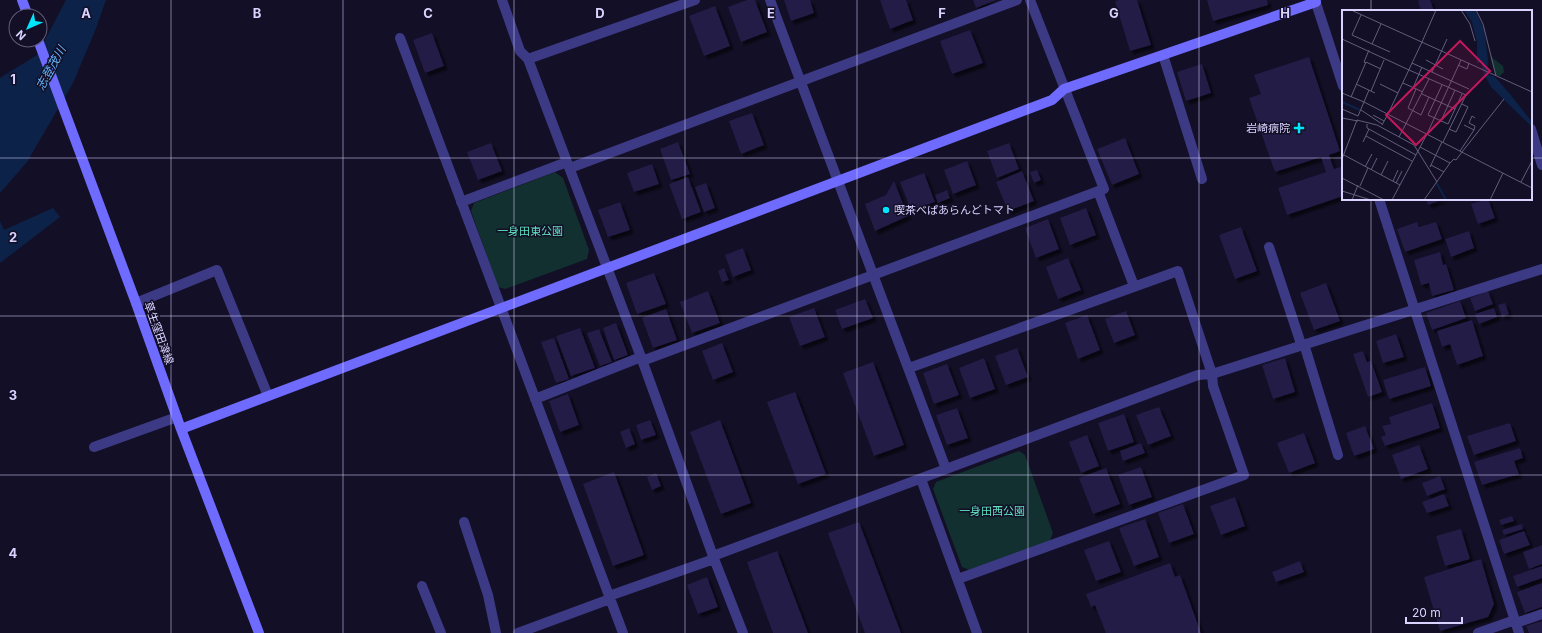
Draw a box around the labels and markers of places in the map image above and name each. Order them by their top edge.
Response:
place label: 岩崎病院 [1246,121,1290,135]
marker: 岩崎病院 [1293,122,1305,134]
place label: 喫茶べぱあらんどトマト [894,203,1015,217]
marker: 喫茶べぱあらんどトマト [881,205,891,215]

